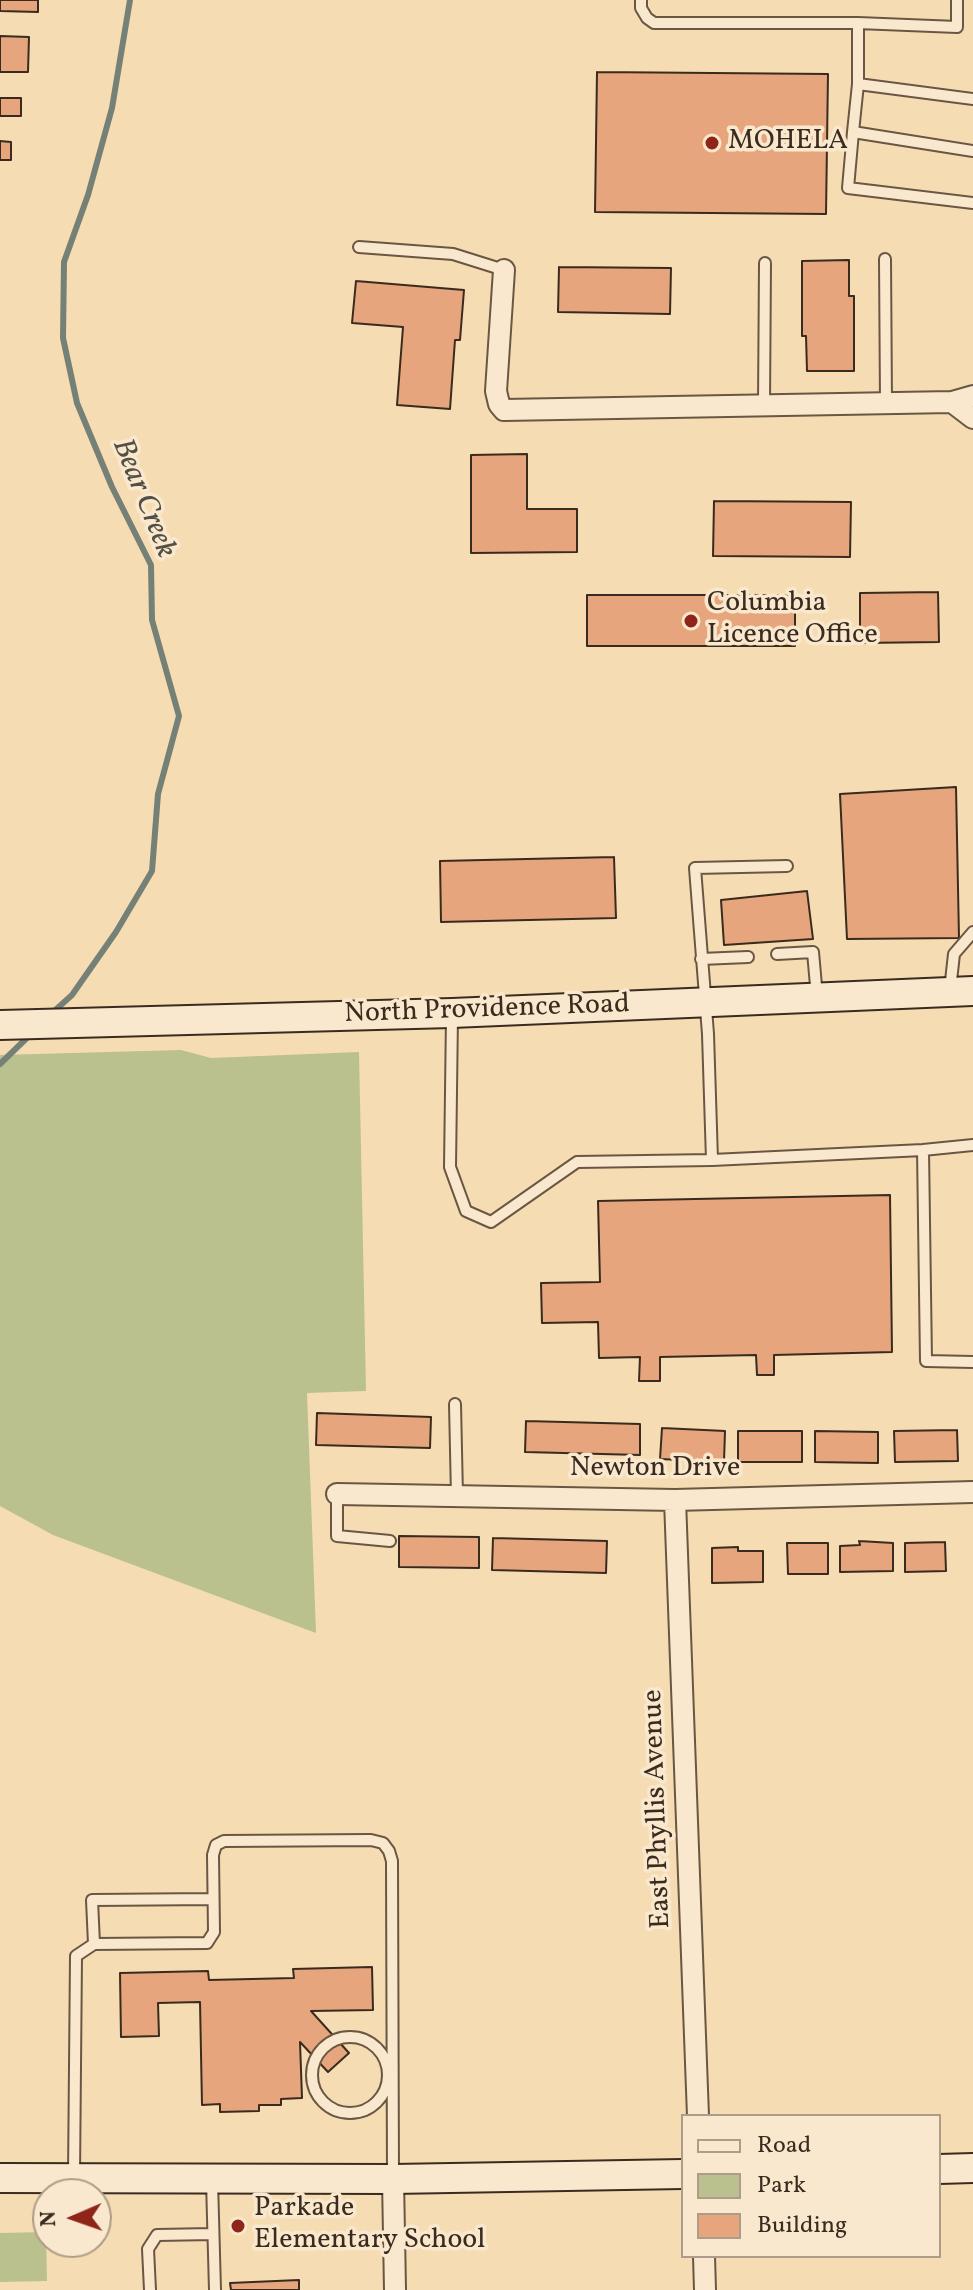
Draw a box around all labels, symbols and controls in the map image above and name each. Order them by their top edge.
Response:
place label: MOHELA [728,126,848,160]
marker: MOHELA [703,134,721,152]
water label: Bear Creek [102,434,182,564]
place label: Columbia Licence Office [707,588,878,654]
marker: Columbia Licence Office [682,612,700,630]
street label: North Providence Road [344,989,630,1033]
street label: Newton Drive [570,1453,740,1487]
street label: East Phyllis Avenue [638,1689,680,1929]
legend [681,2114,941,2258]
text: Road [757,2129,811,2163]
text: Park [757,2169,806,2203]
north arrow [32,2178,112,2258]
place label: Parkade Elementary School [254,2193,485,2259]
text: Building [757,2209,847,2243]
text: N [34,2210,65,2227]
marker: Parkade Elementary School [229,2217,247,2235]

